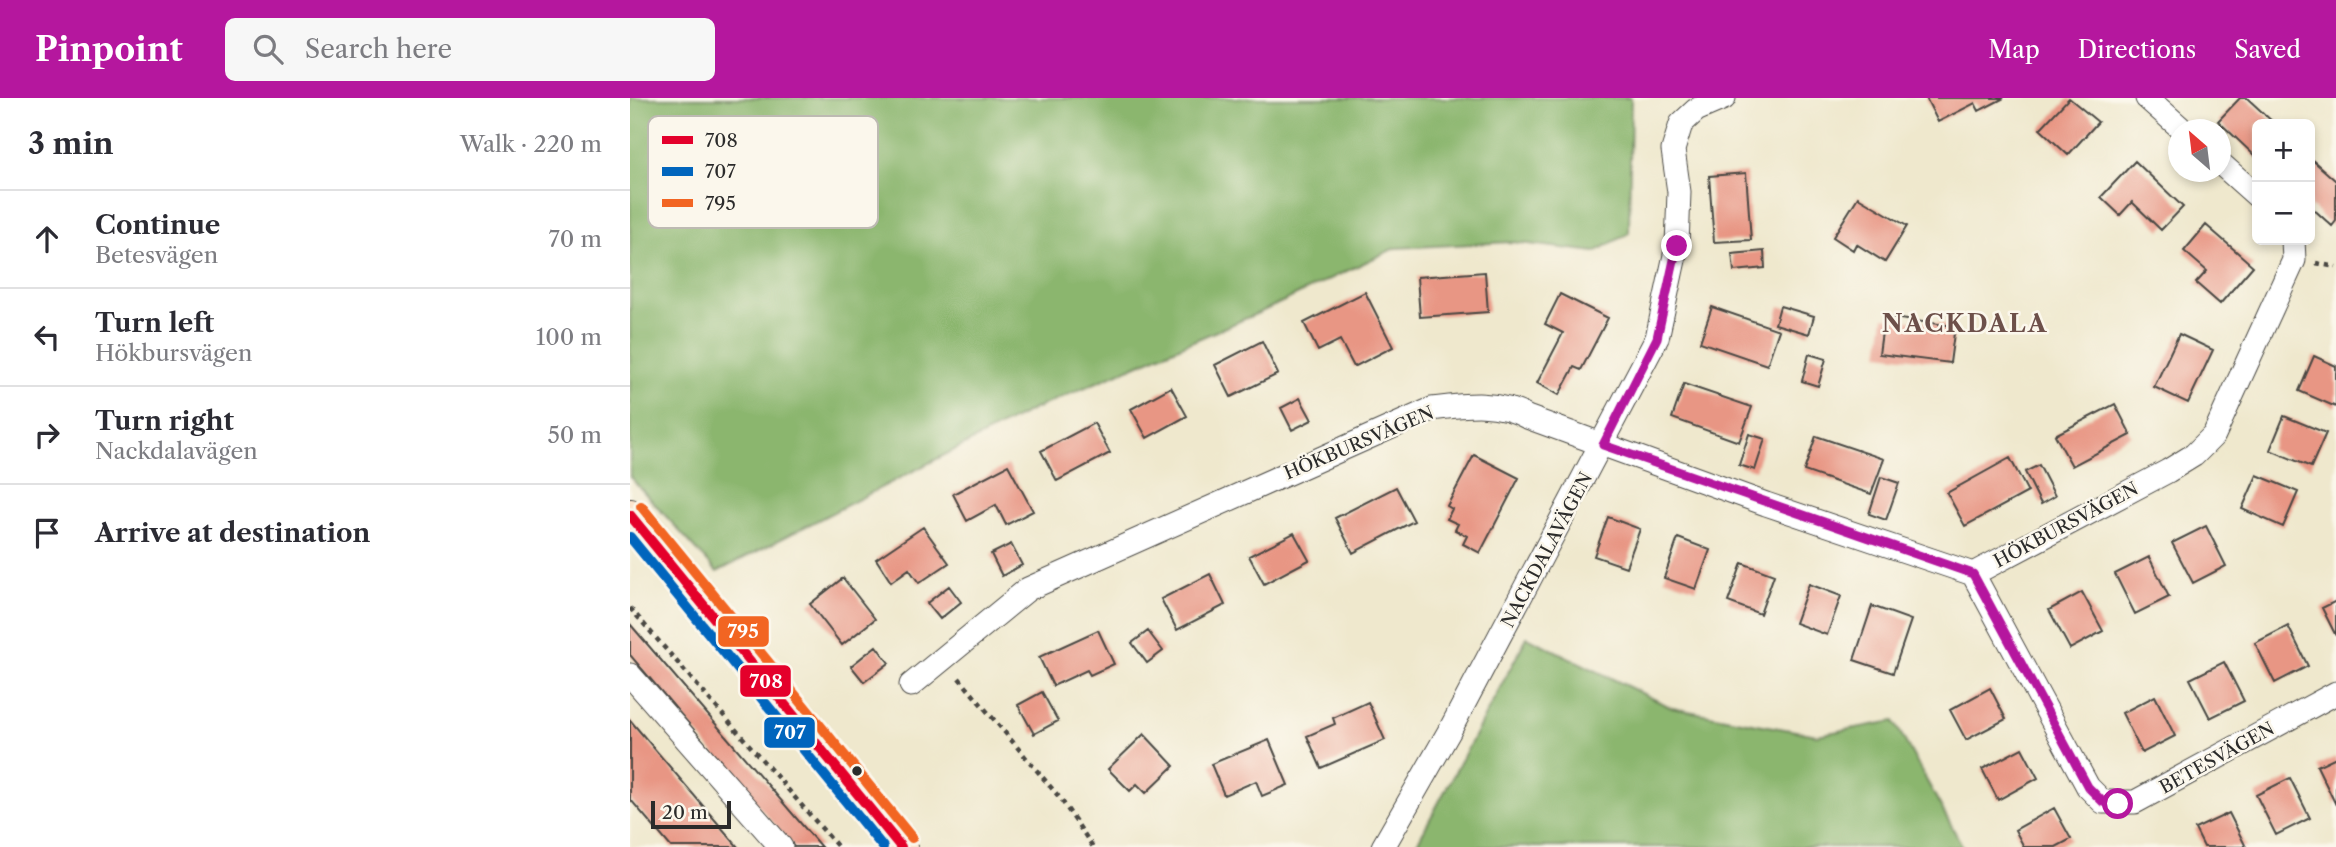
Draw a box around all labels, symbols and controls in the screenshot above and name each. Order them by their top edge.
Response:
search box [225,18,715,81]
text: Pinpoint [35,29,183,70]
icon: search [249,30,287,68]
text: Search here [305,33,452,65]
text: Map [1988,35,2040,64]
text: Directions [2078,35,2196,64]
text: Saved [2234,35,2301,64]
legend [648,116,878,228]
north arrow [2168,119,2231,182]
map controls [2252,119,2315,245]
button: + [2252,119,2315,182]
text: 3 min [28,125,114,162]
text: 708 [705,129,738,152]
text: Walk · 220 m [460,130,602,158]
text: 707 [705,160,736,183]
button: − [2252,182,2315,245]
text: 795 [705,192,736,215]
text: Continue [95,209,220,241]
icon: ahead [28,220,66,258]
text: 70 m [549,225,602,253]
route end [1661,230,1692,261]
text: Betesvägen [95,241,218,269]
text: Turn left [95,307,214,339]
district label: NACKDALA [1882,309,2048,338]
icon: left [28,318,66,356]
text: 100 m [536,323,602,351]
text: Hökbursvägen [95,339,252,367]
street label: HÖKBURSVÄGEN [1280,401,1437,484]
text: Turn right [95,405,234,437]
icon: right [28,416,66,454]
text: 50 m [547,421,602,449]
text: Nackdalavägen [95,437,258,465]
street label: NACKDALAVÄGEN [1496,468,1597,631]
street label: HÖKBURSVÄGEN [1990,477,2142,572]
icon: arrive [28,514,66,552]
text: Arrive at destination [95,517,370,549]
line badge: 795 [717,615,770,648]
text: 795 [727,620,759,643]
line badge: 708 [739,664,792,698]
text: 708 [749,670,783,693]
line badge: 707 [763,716,816,749]
street label: BETESVÄGEN [2155,716,2278,799]
text: 707 [774,721,806,744]
unlabelled marker [850,764,864,778]
route start [2102,788,2133,819]
scale bar [651,798,732,830]
text: 20 m [662,801,708,824]

